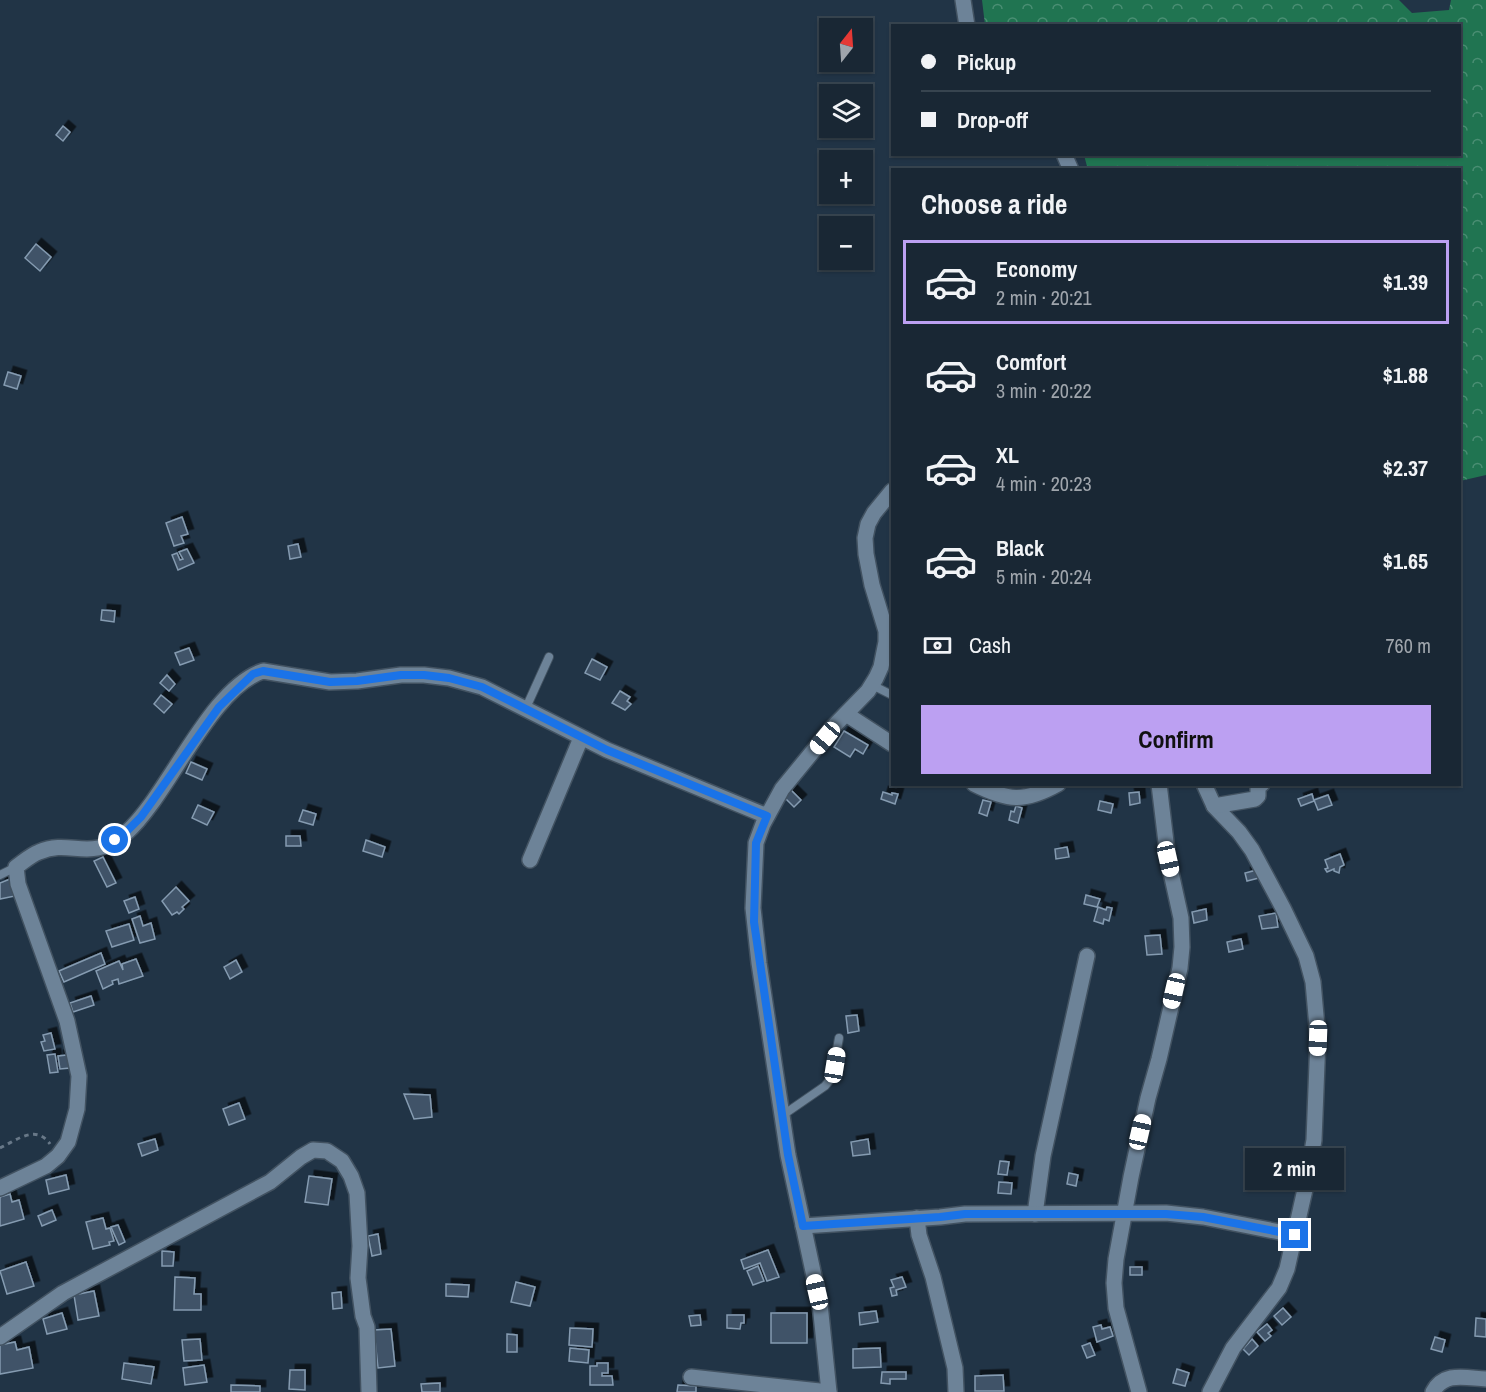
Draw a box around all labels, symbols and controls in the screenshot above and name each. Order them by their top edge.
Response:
north arrow [819,18,873,72]
map controls [819,18,873,270]
text: Pickup [957,47,1016,77]
button: layers [819,84,873,138]
text: Drop-off [957,105,1028,135]
button: + [819,150,873,204]
text: Choose a ride [921,186,1067,222]
button: − [819,216,873,270]
text: Economy [996,254,1077,284]
icon: car [924,255,978,309]
text: $1.39 [1383,267,1428,297]
text: 2 min · 20:21 [996,284,1092,311]
text: Comfort [996,347,1066,377]
icon: car [924,348,978,402]
text: $1.88 [1383,360,1428,390]
text: 3 min · 20:22 [996,377,1092,404]
text: XL [996,440,1019,470]
icon: car [924,441,978,495]
text: $2.37 [1383,453,1428,483]
text: 4 min · 20:23 [996,470,1092,497]
text: Black [996,533,1044,563]
icon: car [924,534,978,588]
text: $1.65 [1383,546,1428,576]
text: 5 min · 20:24 [996,563,1092,590]
icon: cash [921,629,954,662]
text: Cash [969,630,1011,660]
text: 760 m [1385,632,1431,659]
button: Confirm [921,705,1431,774]
car [807,718,843,758]
route start [101,826,128,853]
car [1155,839,1181,879]
car [1161,971,1187,1011]
car [1308,1020,1328,1056]
car [823,1046,847,1084]
car [1127,1112,1153,1152]
callout: 2 min [1246,1148,1344,1190]
text: 2 min [1273,1155,1316,1182]
route end [1281,1221,1308,1248]
car [804,1272,830,1312]

